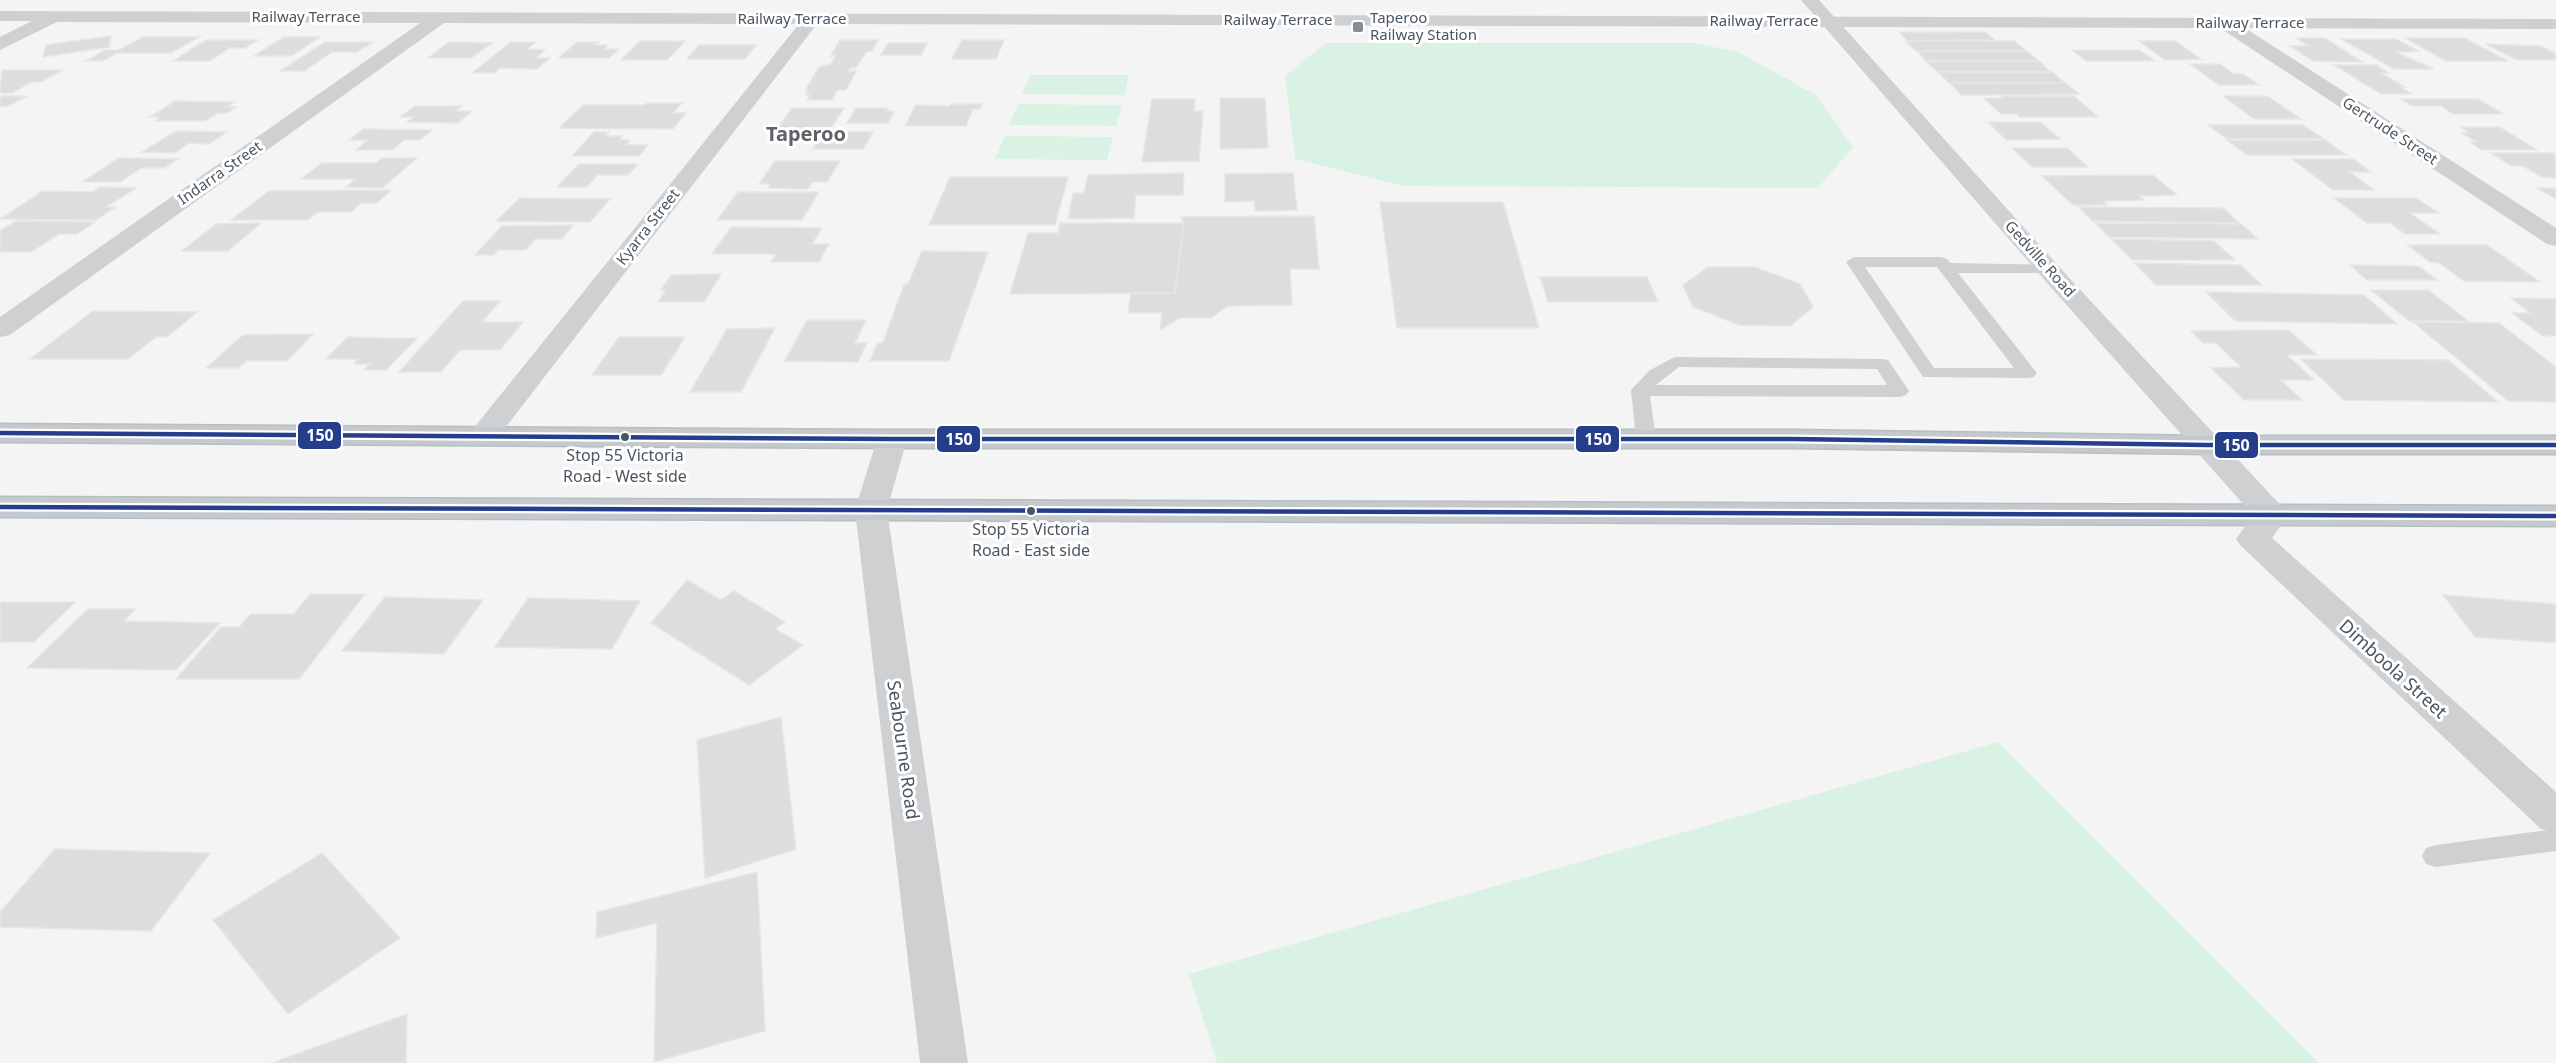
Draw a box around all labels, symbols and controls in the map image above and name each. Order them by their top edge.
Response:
street label: Railway Terrace [251,6,361,26]
place label: Taperoo Railway Station [1370,7,1477,44]
street label: Railway Terrace [737,8,847,28]
street label: Railway Terrace [1223,9,1333,29]
street label: Railway Terrace [1709,10,1819,30]
street label: Railway Terrace [2195,12,2305,32]
marker: Taperoo Railway Station [1351,20,1365,34]
street label: Gertrude Street [2339,92,2443,169]
district label: Taperoo [766,120,846,147]
street label: Indarra Street [173,135,266,209]
street label: Kyarra Street [611,184,684,269]
street label: Gedville Road [2001,216,2080,301]
line badge: 150 [297,421,342,450]
text: 150 [306,424,334,446]
line badge: 150 [936,425,981,453]
line badge: 150 [1575,425,1620,453]
text: 150 [945,428,973,450]
text: 150 [1584,428,1612,450]
marker: Stop 55 Victoria Road - West side [619,431,631,443]
line badge: 150 [2214,431,2259,459]
text: 150 [2222,434,2250,456]
place label: Stop 55 Victoria Road - West side [563,444,687,487]
marker: Stop 55 Victoria Road - East side [1025,505,1037,517]
place label: Stop 55 Victoria Road - East side [972,518,1090,561]
street label: Dimboola Street [2335,613,2453,723]
street label: Seabourne Road [882,679,926,821]

